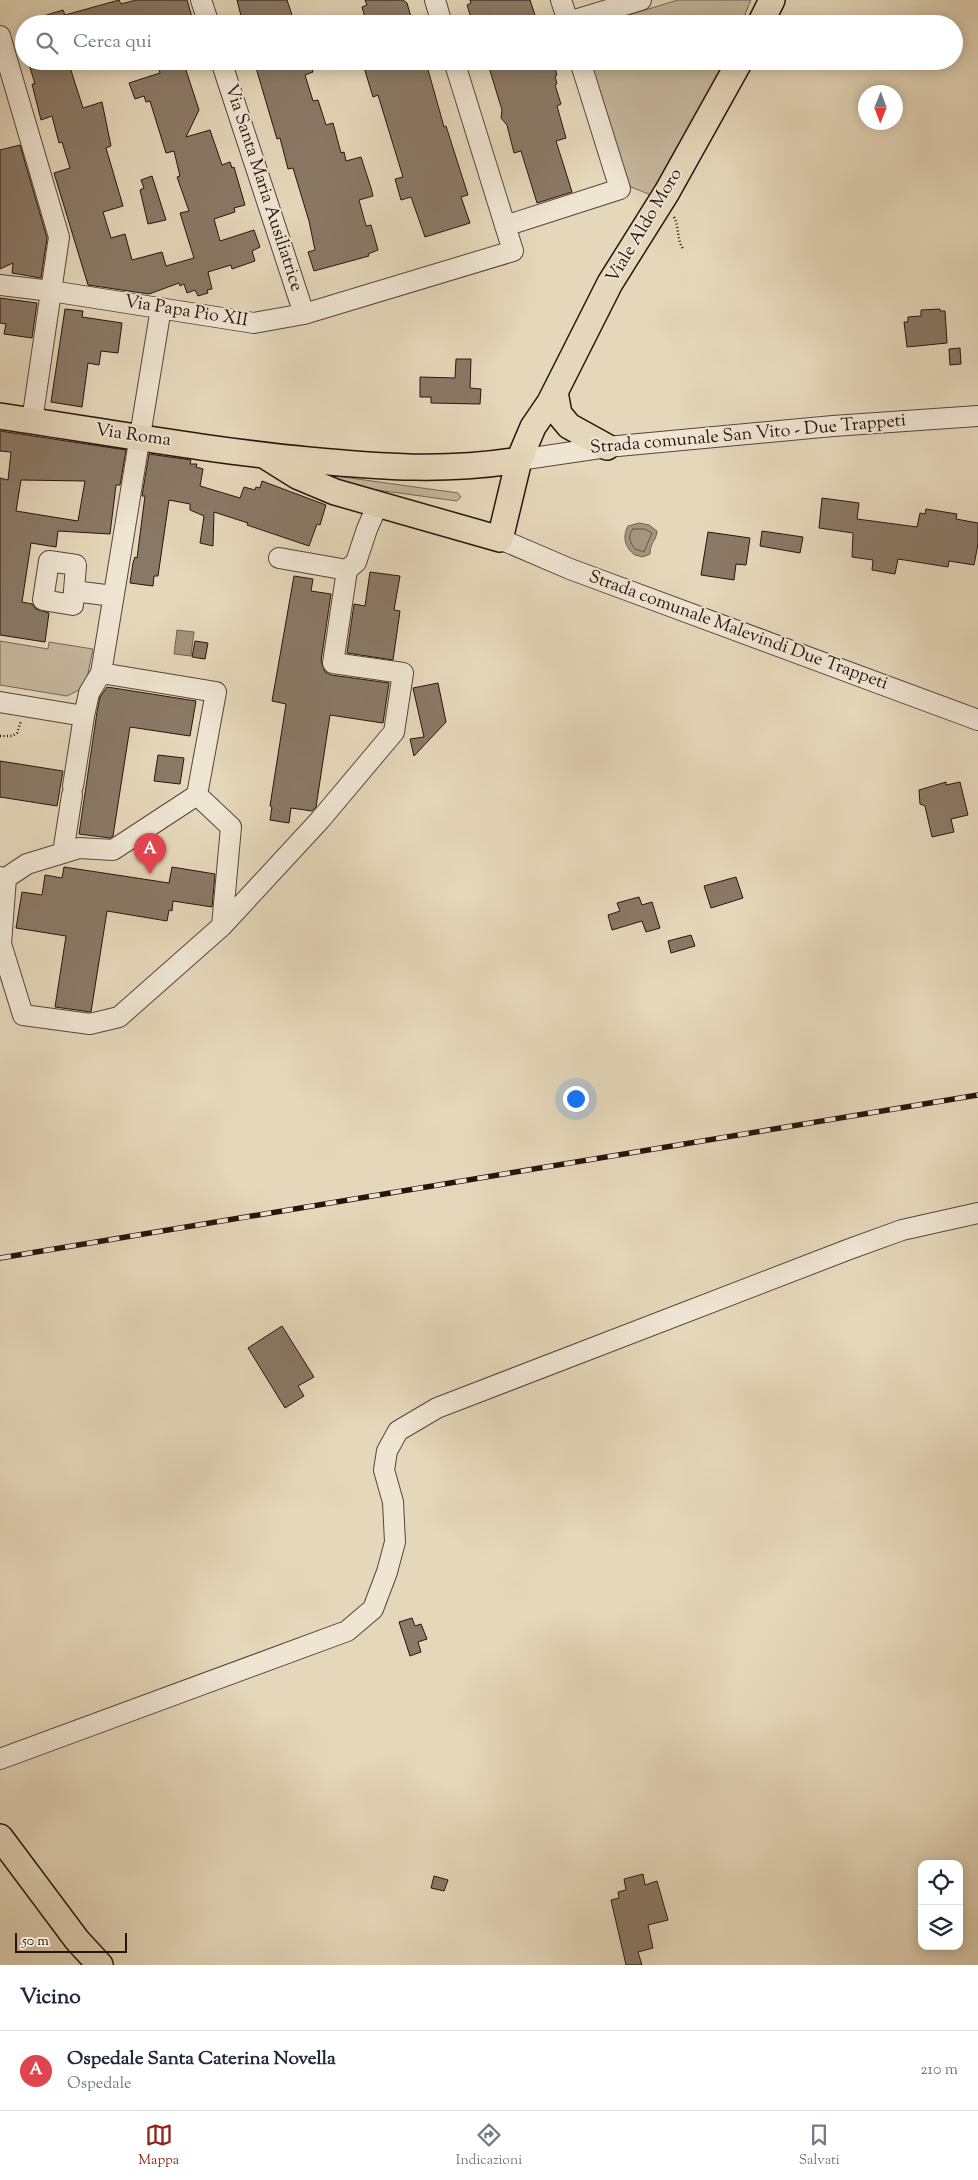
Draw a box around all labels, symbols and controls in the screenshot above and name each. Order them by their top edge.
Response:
search box [15,15,963,70]
icon: search [33,29,61,57]
text: Cerca qui [73,29,152,56]
street label: Via Santa Maria Ausiliatrice [217,81,309,295]
north arrow [858,85,903,130]
street label: Viale Aldo Moro [600,164,690,288]
street label: Via Papa Pio XII [122,289,250,335]
street label: Strada comunale San Vito - Due Trappeti [589,408,907,462]
street label: Via Roma [93,418,173,454]
street label: Strada comunale Malevindi Due Trappeti [585,565,891,697]
pin: A [134,833,166,874]
your location [563,1086,589,1112]
map controls [918,1860,963,1950]
button: locate [918,1860,963,1905]
button: layers [918,1905,963,1950]
scale bar [15,1930,128,1953]
text: 50 m [22,1932,49,1952]
text: Vicino [20,1983,81,2013]
text: Ospedale Santa Caterina Novella [67,2046,336,2073]
text: A [30,2059,43,2082]
text: 210 m [920,2059,958,2082]
text: Ospedale [67,2073,131,2096]
tab: Mappa [138,2121,179,2171]
tab: Indicazioni [456,2121,522,2171]
tab: Salvati [799,2121,840,2171]

